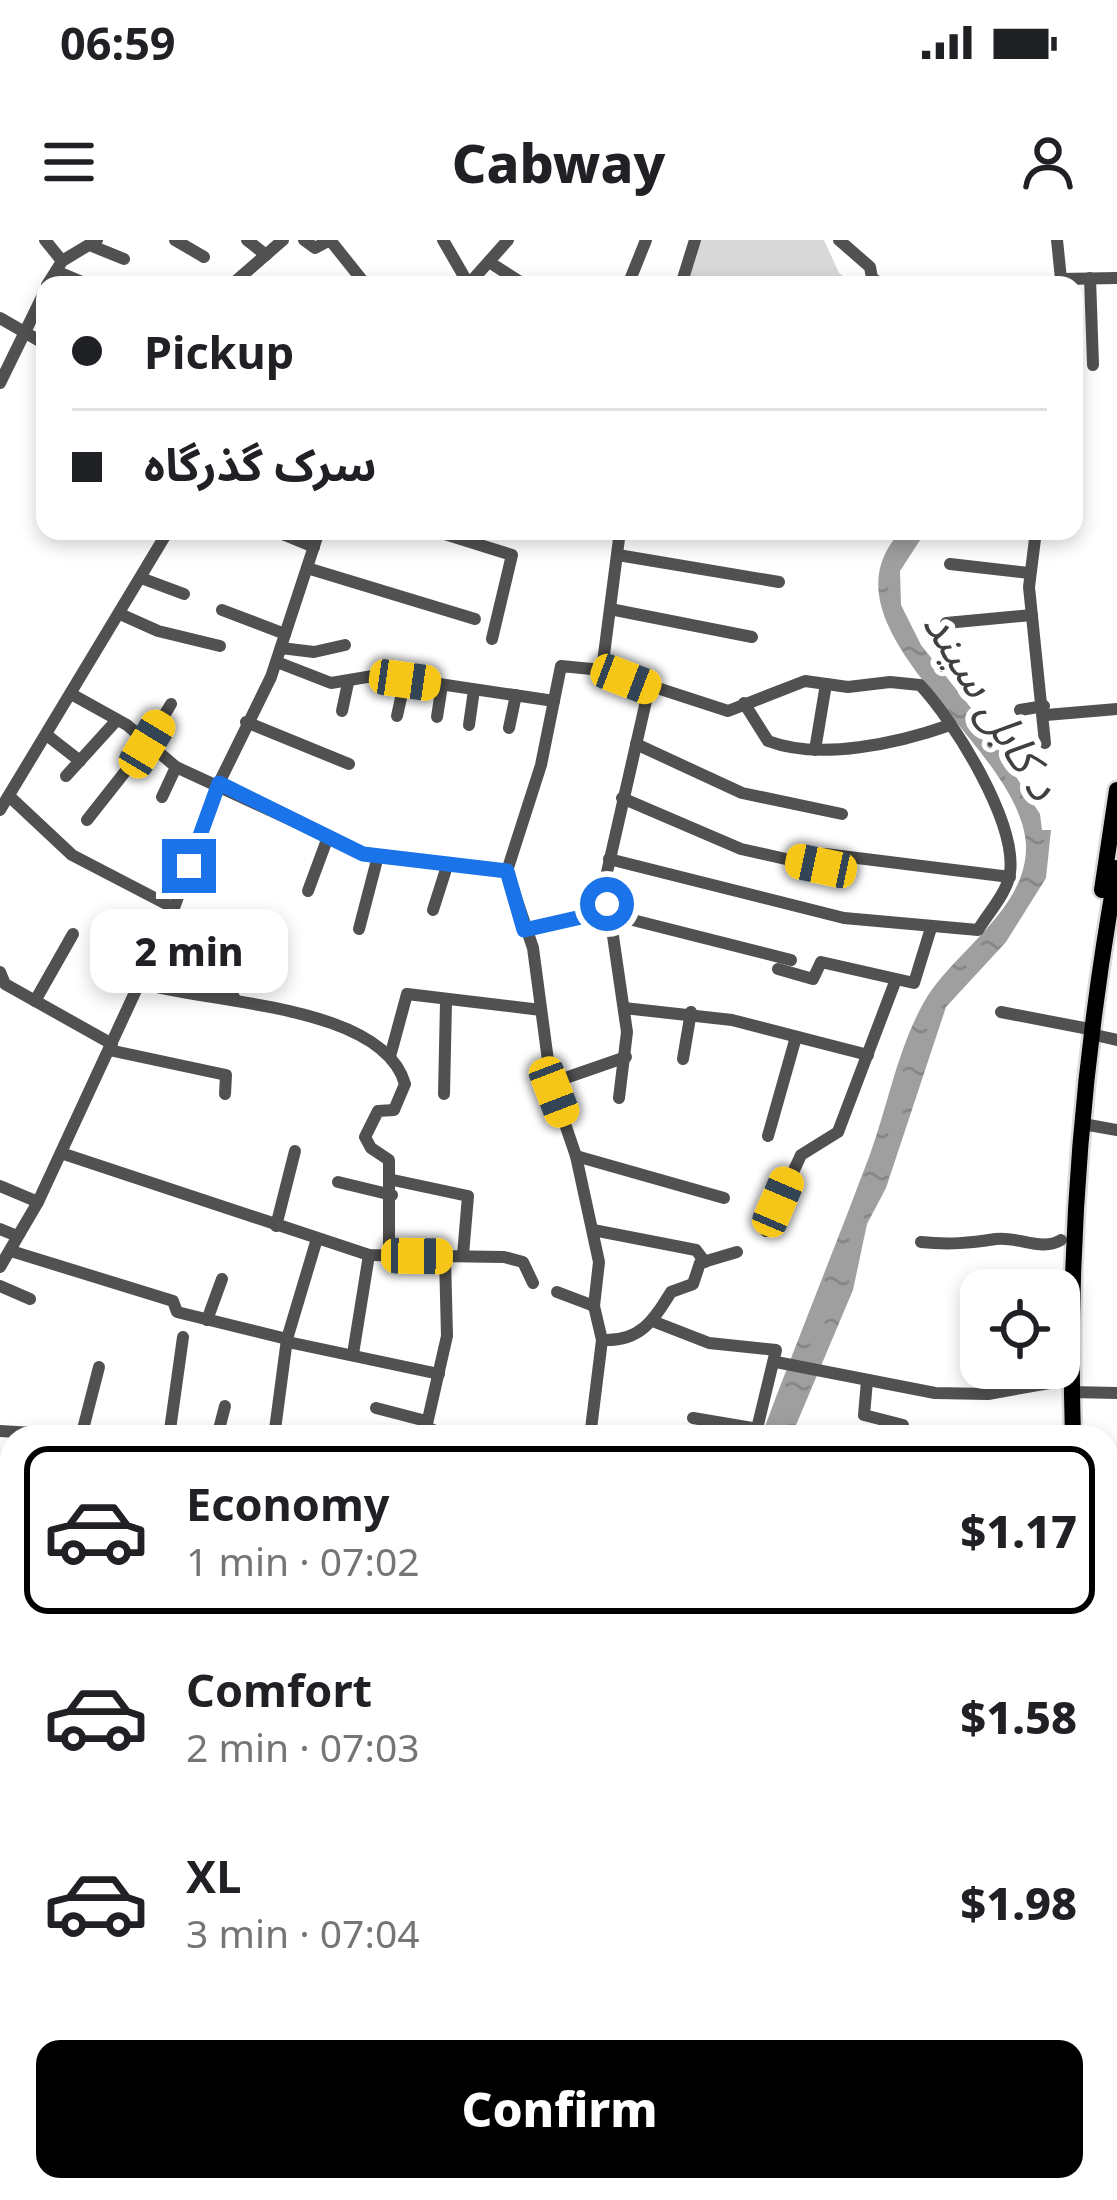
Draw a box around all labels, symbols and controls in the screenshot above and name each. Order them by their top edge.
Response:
text: 06:59 [60,12,176,73]
text: Cabway [452,125,665,199]
icon: menu [36,129,102,195]
icon: person [1015,129,1081,195]
text: Pickup [144,321,294,382]
text: سرک گذرگاه [144,433,376,494]
water label: د کابل سيند [911,598,1076,811]
car [586,649,666,709]
car [367,657,443,703]
car [113,704,181,784]
route end [162,839,216,893]
car [782,841,860,891]
route start [580,877,634,931]
callout: 2 min [90,908,288,992]
text: 2 min [135,924,243,977]
car [524,1052,584,1132]
car [747,1162,809,1242]
car [381,1237,453,1275]
map controls [960,1269,1080,1389]
button: locate [960,1269,1080,1389]
text: Economy [186,1473,390,1534]
icon: car [42,1476,150,1584]
text: $1.17 [960,1500,1077,1561]
text: 1 min · 07:02 [186,1534,420,1587]
text: Comfort [186,1659,372,1720]
icon: car [42,1662,150,1770]
text: $1.58 [960,1686,1077,1747]
text: 2 min · 07:03 [186,1720,420,1773]
text: XL [186,1845,241,1906]
icon: car [42,1848,150,1956]
text: $1.98 [960,1872,1077,1933]
text: 3 min · 07:04 [186,1906,420,1959]
button: Confirm [36,2040,1083,2178]

